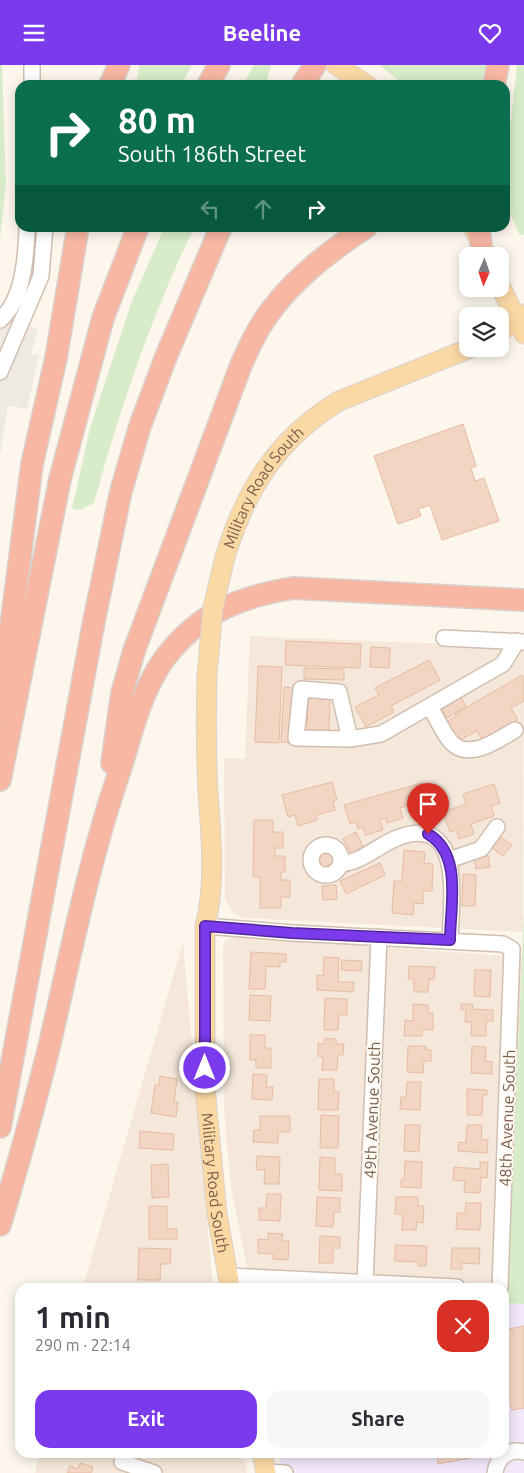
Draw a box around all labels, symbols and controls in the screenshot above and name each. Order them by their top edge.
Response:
icon: menu [20,19,48,47]
icon: heart [476,19,504,47]
text: Beeline [223,20,301,45]
icon: right [35,100,100,165]
text: 80 m [118,100,196,140]
text: South 186th Street [118,141,306,166]
icon: left [196,195,224,223]
icon: ahead [249,195,277,223]
icon: right [302,195,330,223]
north arrow [459,247,509,297]
map controls [459,247,509,357]
button: layers [459,307,509,357]
street label: Military Road South [219,423,307,551]
pin [407,783,449,834]
icon: arrive [414,790,442,818]
position arrow [178,1041,230,1093]
street label: 49th Avenue South [361,1041,383,1179]
street label: 48th Avenue South [496,1049,518,1187]
street label: Military Road South [198,1112,233,1254]
text: 1 min [35,1300,111,1334]
button: close [437,1300,489,1352]
text: 290 m · 22:14 [35,1336,131,1354]
button: Exit [35,1390,257,1448]
button: Share [267,1390,489,1448]

